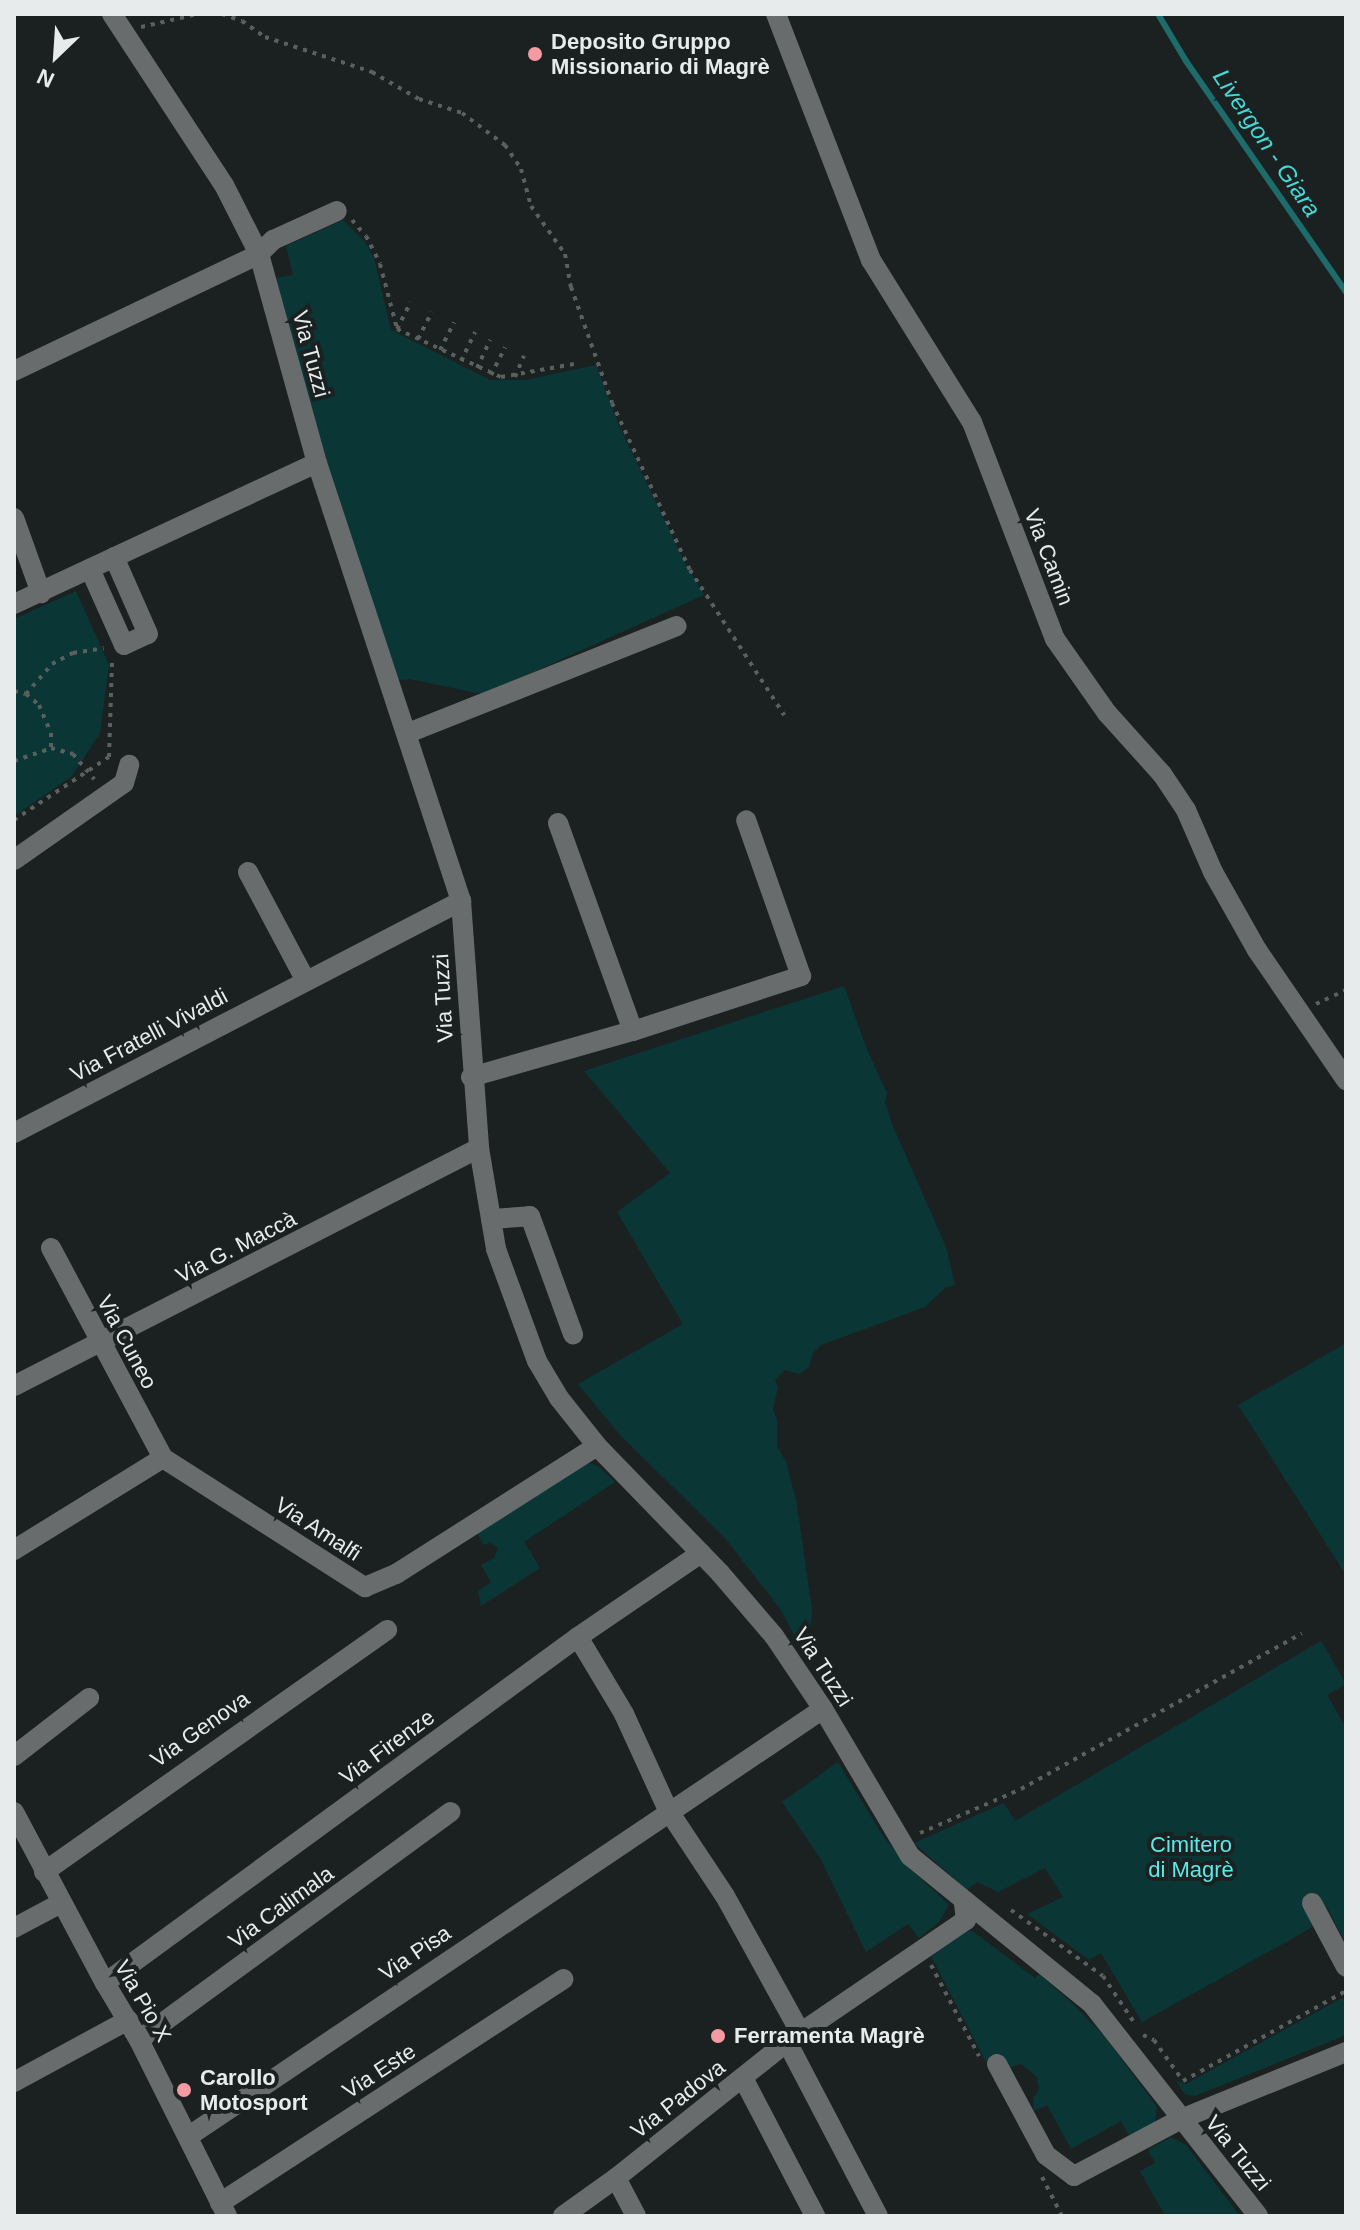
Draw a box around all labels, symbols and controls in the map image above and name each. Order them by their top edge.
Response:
north arrow [16,16,96,96]
place label: Deposito Gruppo Missionario di Magrè [551,28,770,80]
marker: Deposito Gruppo Missionario di Magrè [526,45,544,63]
text: N [33,64,58,93]
water label: Livergon - Giara [1207,64,1327,222]
street label: Via Tuzzi [287,307,335,401]
street label: Via Camin [1019,505,1079,609]
street label: Via Tuzzi [427,953,459,1043]
street label: Via Fratelli Vivaldi [66,982,232,1088]
street label: Via G. Maccà [171,1205,301,1289]
street label: Via Cuneo [91,1291,163,1393]
street label: Via Amalfi [269,1491,367,1567]
street label: Via Tuzzi [788,1622,858,1712]
street label: Via Genova [146,1685,254,1773]
street label: Via Firenze [334,1704,440,1790]
park label: Cimitero di Magrè [1148,1831,1234,1882]
street label: Via Calimala [223,1860,339,1954]
street label: Via Pisa [374,1920,456,1986]
street label: Via Pio X [109,1955,177,2047]
place label: Ferramenta Magrè [734,2023,925,2049]
marker: Ferramenta Magrè [709,2027,727,2045]
street label: Via Este [338,2038,420,2104]
street label: Via Padova [626,2054,730,2144]
place label: Carollo Motosport [200,2064,308,2116]
marker: Carollo Motosport [175,2081,193,2099]
street label: Via Tuzzi [1200,2110,1276,2196]

